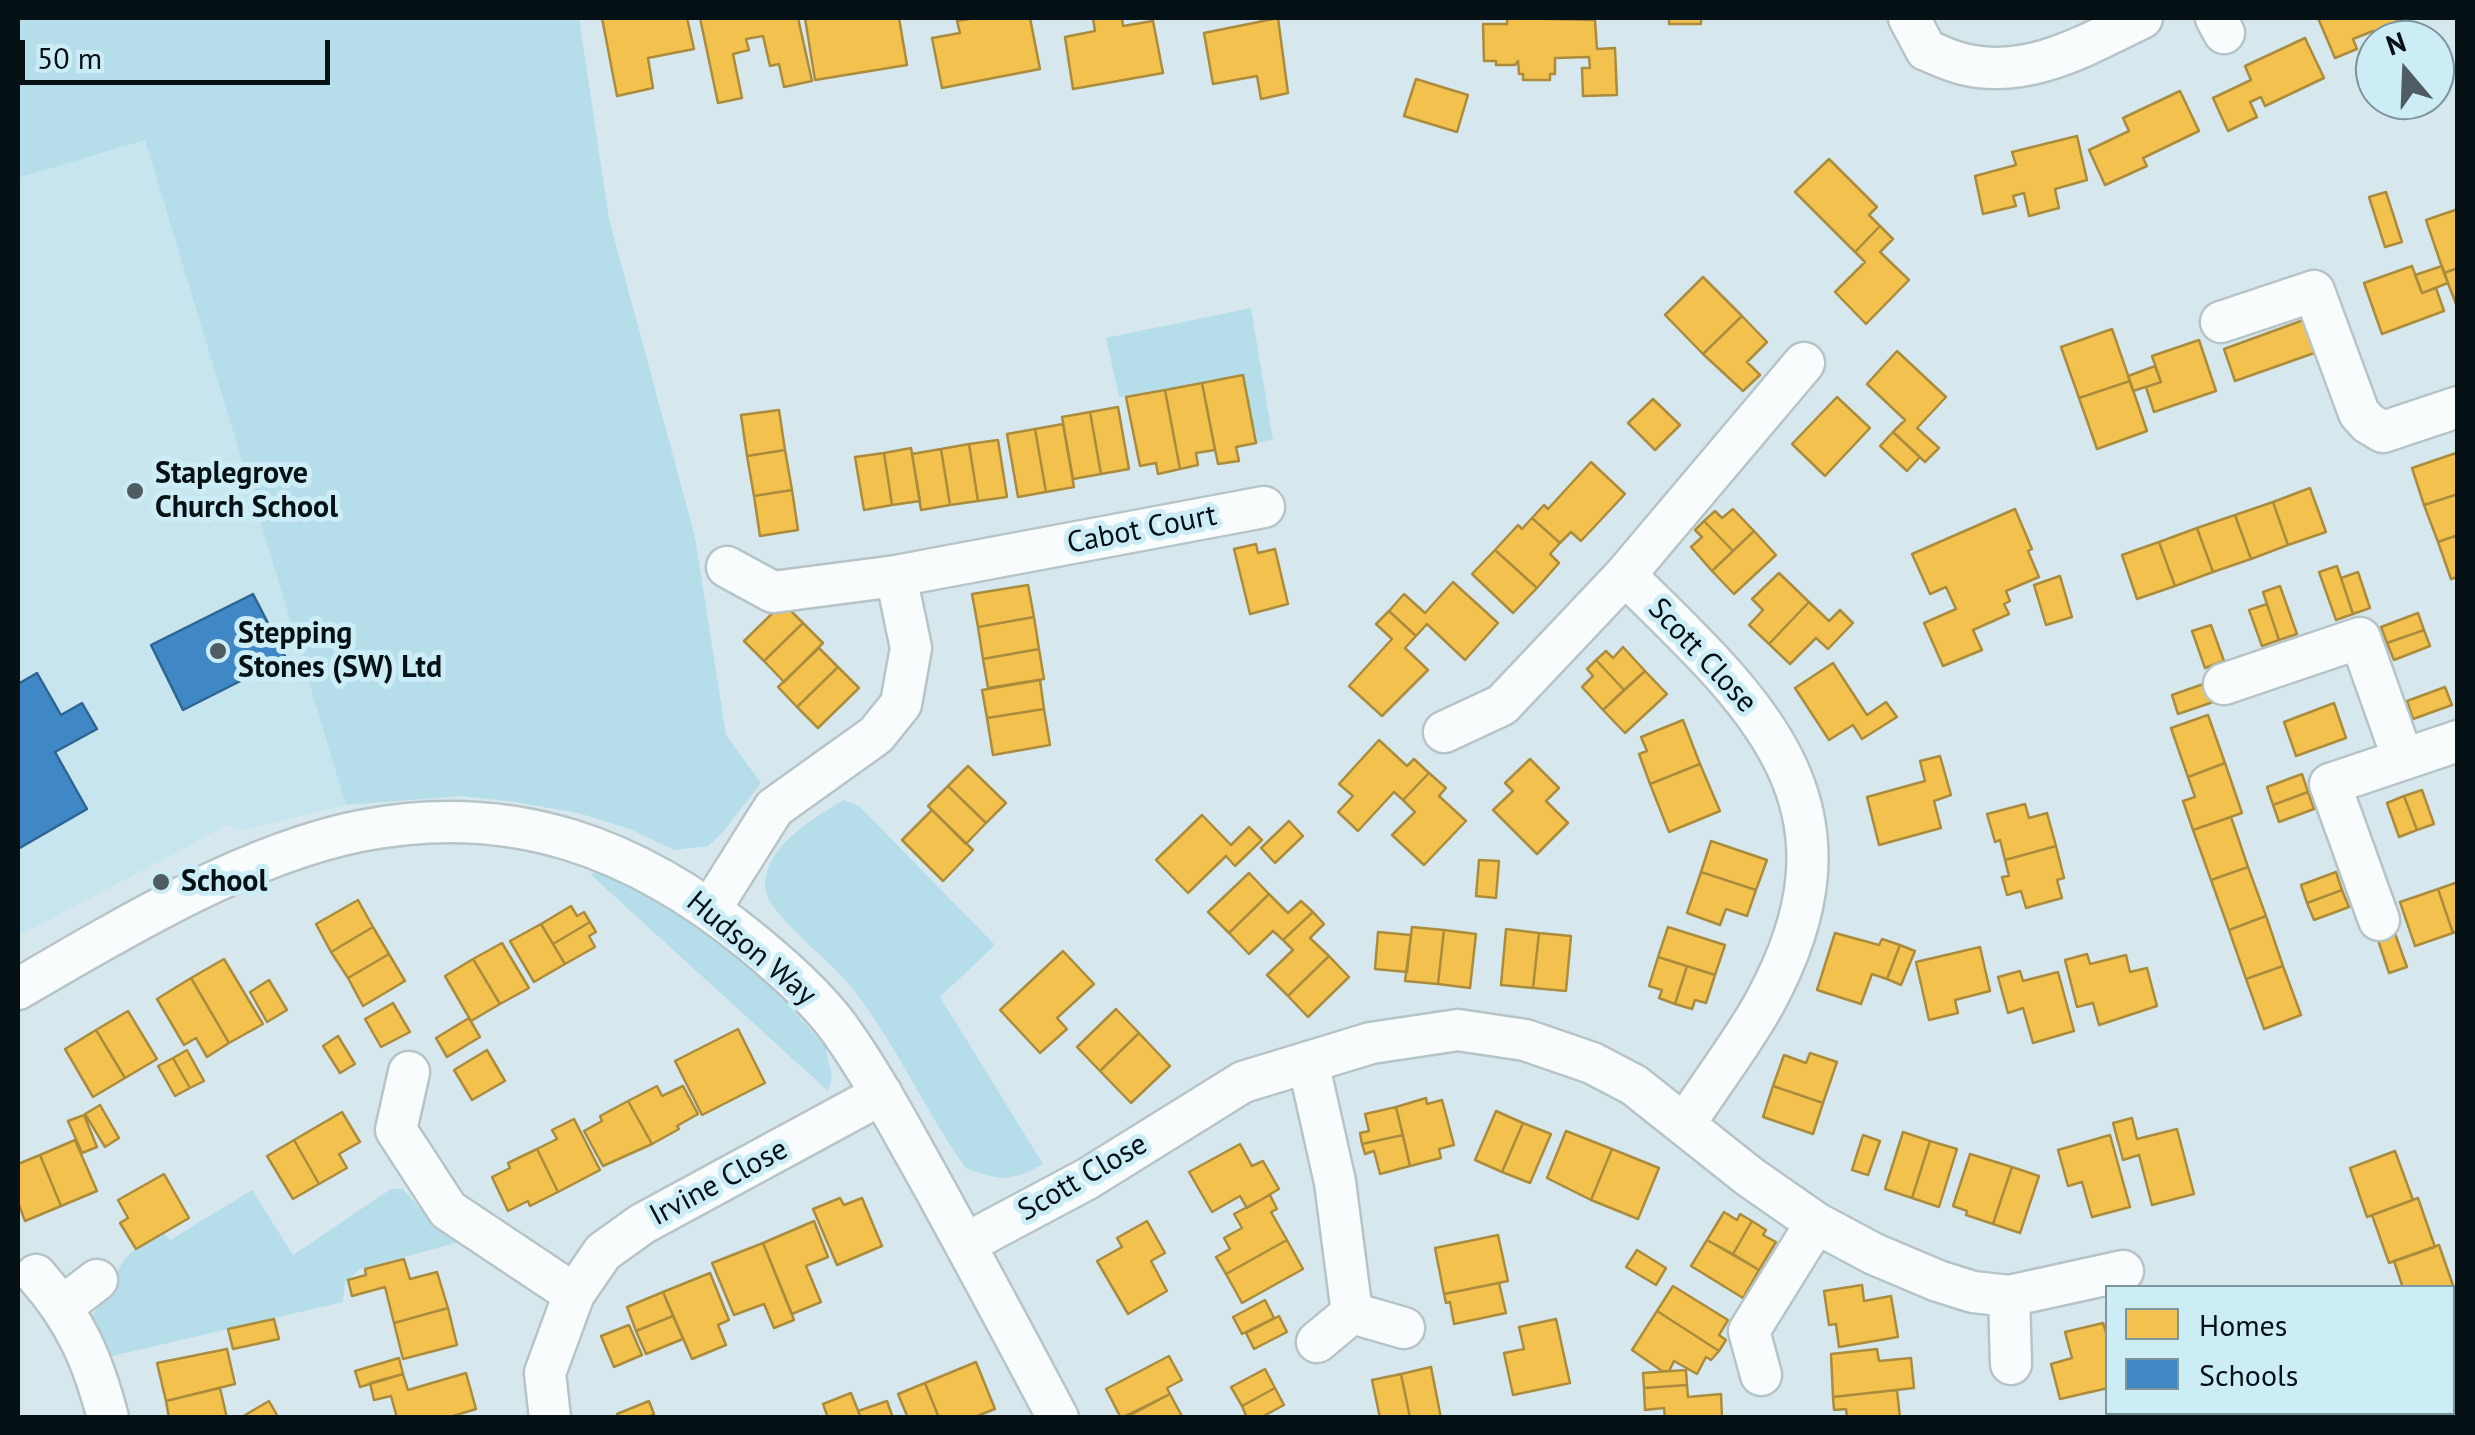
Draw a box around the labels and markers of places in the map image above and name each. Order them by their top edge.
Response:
place label: Staplegrove Church School [155,456,338,526]
marker: Staplegrove Church School [124,480,146,502]
place label: Stepping Stones (SW) Ltd [238,616,442,686]
marker: Stepping Stones (SW) Ltd [207,640,229,662]
place label: School [181,864,267,900]
marker: School [150,871,172,893]

